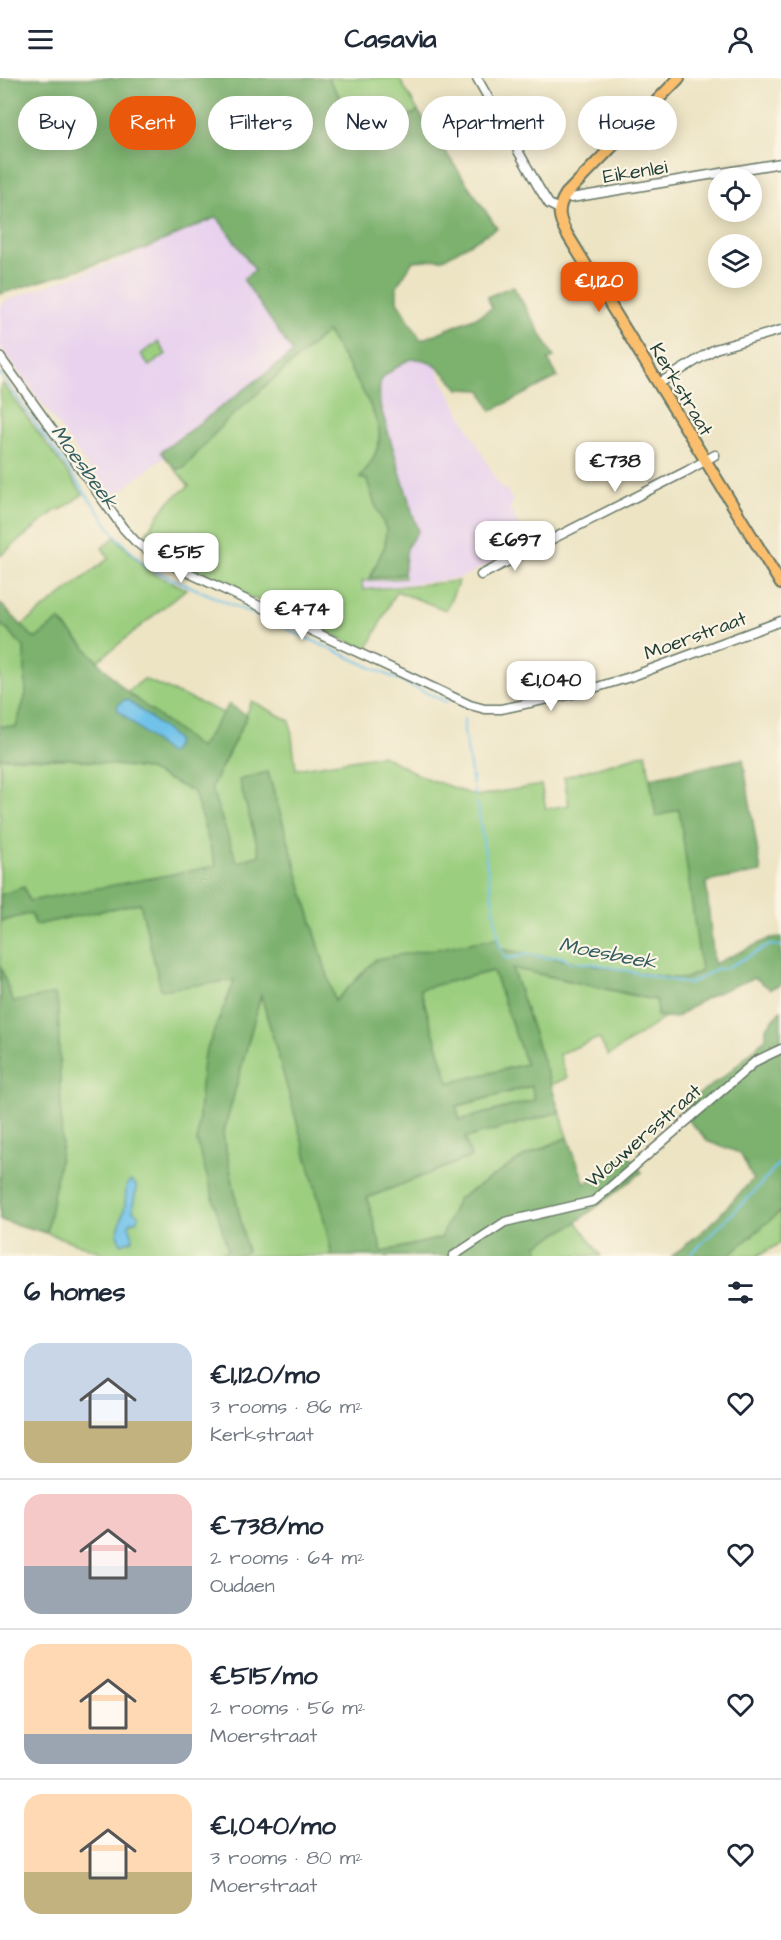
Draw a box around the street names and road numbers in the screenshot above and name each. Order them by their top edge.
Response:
street label: Eikenlei [601,153,669,191]
street label: Kerkstraat [642,338,720,441]
street label: Moerstraat [640,604,751,667]
street label: Wouwersstraat [579,1077,708,1194]

